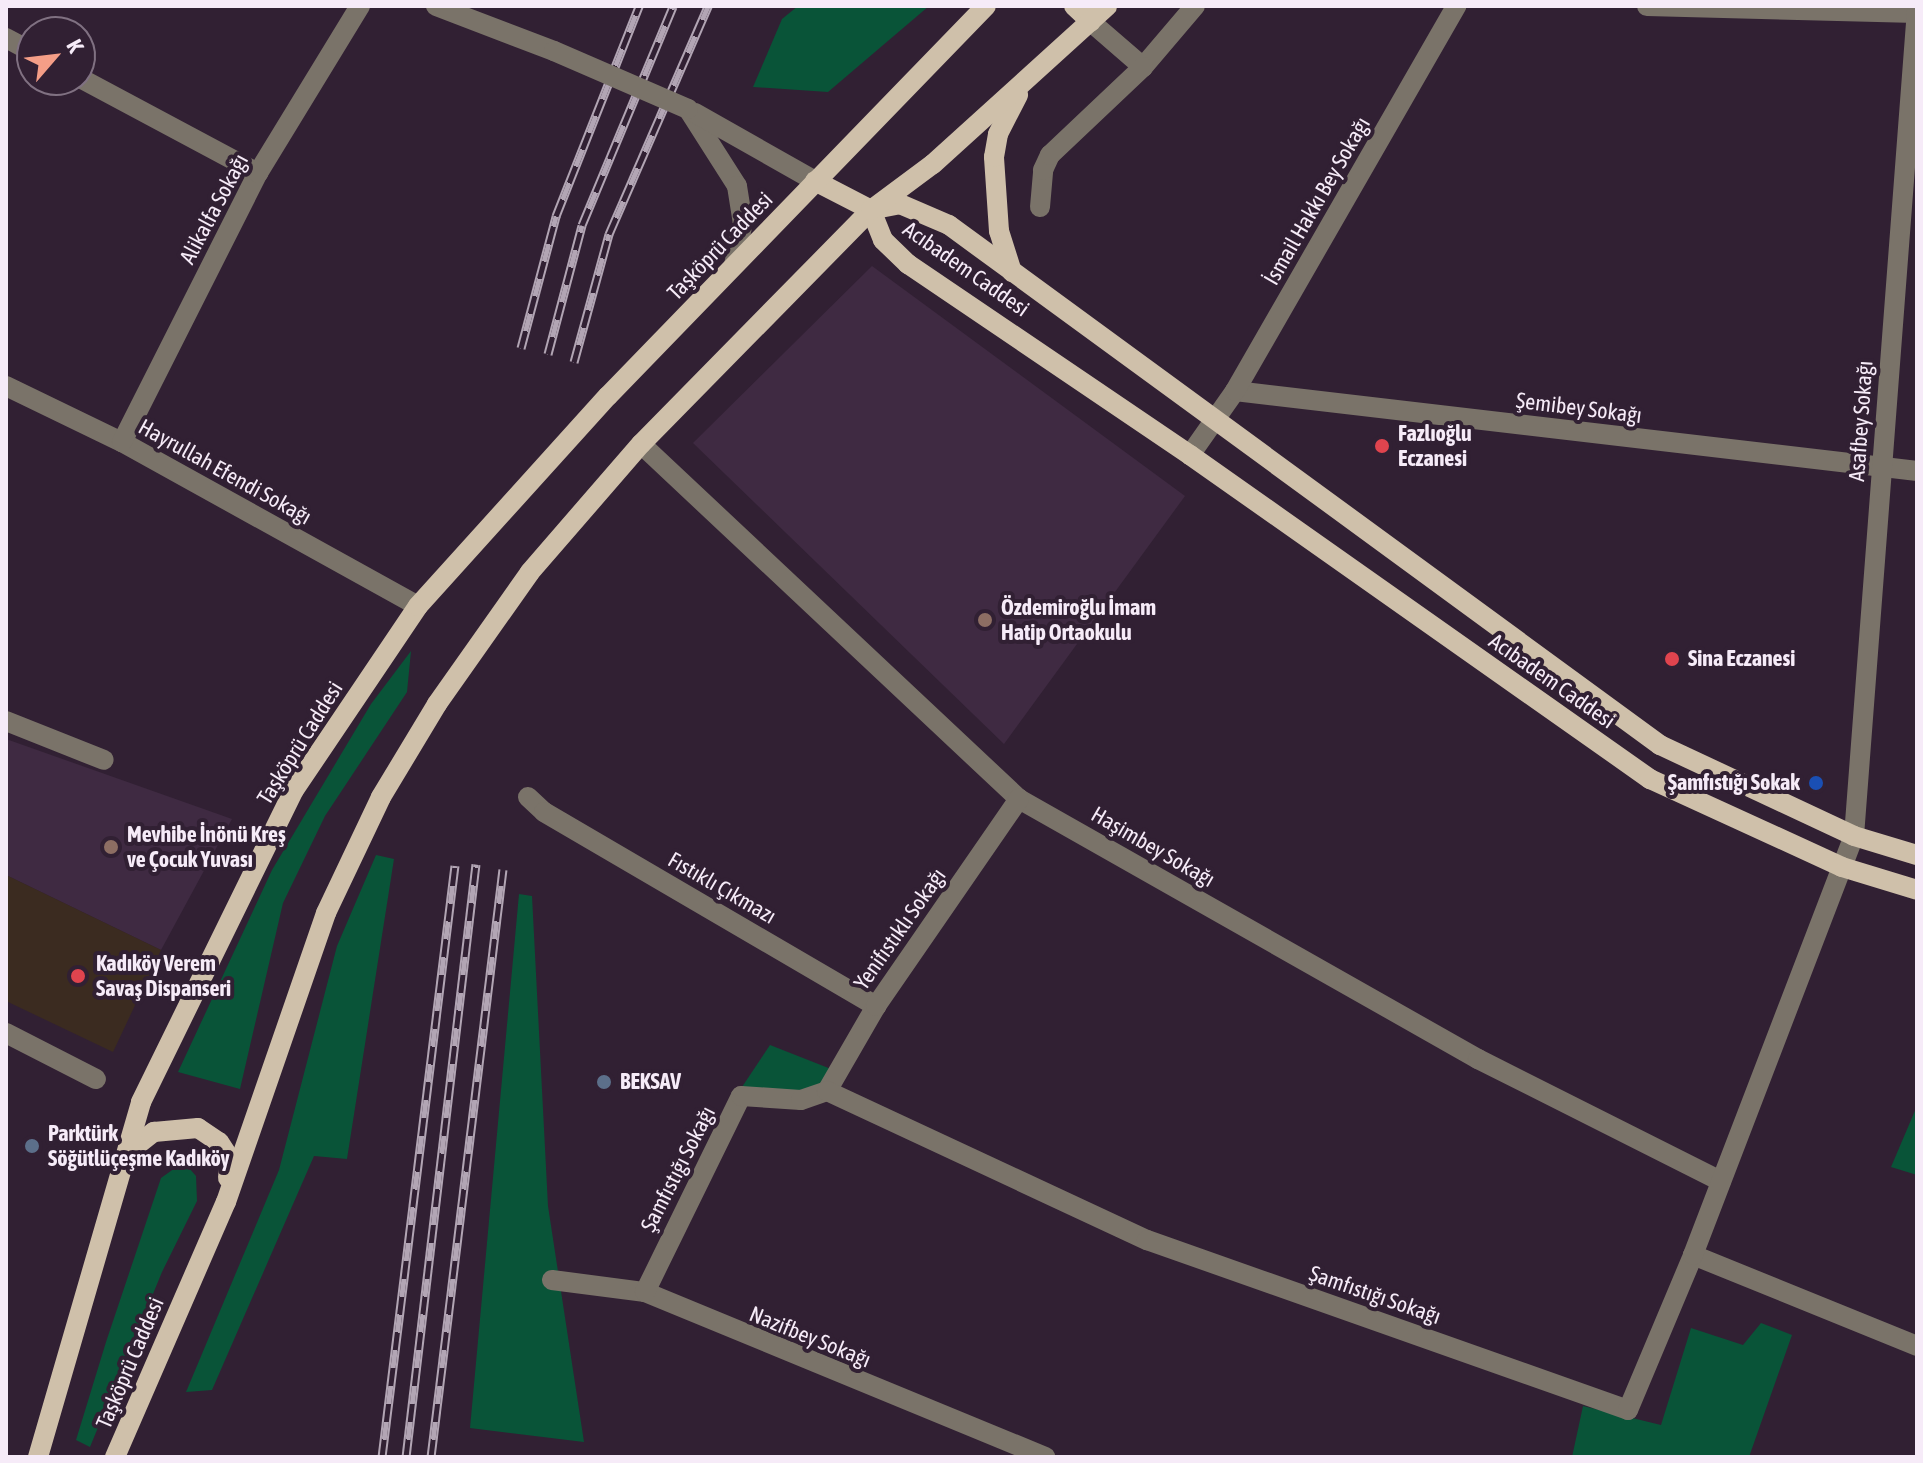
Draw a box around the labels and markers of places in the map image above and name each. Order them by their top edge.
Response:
place label: Fazlıoğlu Eczanesi [1398,420,1472,472]
marker: Fazlıoğlu Eczanesi [1373,437,1391,455]
place label: Özdemiroğlu İmam Hatip Ortaokulu [1001,594,1156,646]
marker: Özdemiroğlu İmam Hatip Ortaokulu [976,611,994,629]
place label: Sina Eczanesi [1688,646,1795,672]
marker: Sina Eczanesi [1663,650,1681,668]
place label: Şamfıstığı Sokak [1668,770,1800,796]
marker: Şamfıstığı Sokak [1807,774,1825,792]
place label: Mevhibe İnönü Kreş ve Çocuk Yuvası [127,821,286,872]
marker: Mevhibe İnönü Kreş ve Çocuk Yuvası [102,838,120,856]
place label: Kadıköy Verem Savaş Dispanseri [96,950,231,1002]
marker: Kadıköy Verem Savaş Dispanseri [67,965,89,987]
place label: BEKSAV [620,1069,681,1095]
marker: BEKSAV [595,1073,613,1091]
place label: Parktürk Söğütlüçeşme Kadıköy [48,1120,230,1172]
marker: Parktürk Söğütlüçeşme Kadıköy [23,1137,41,1155]

